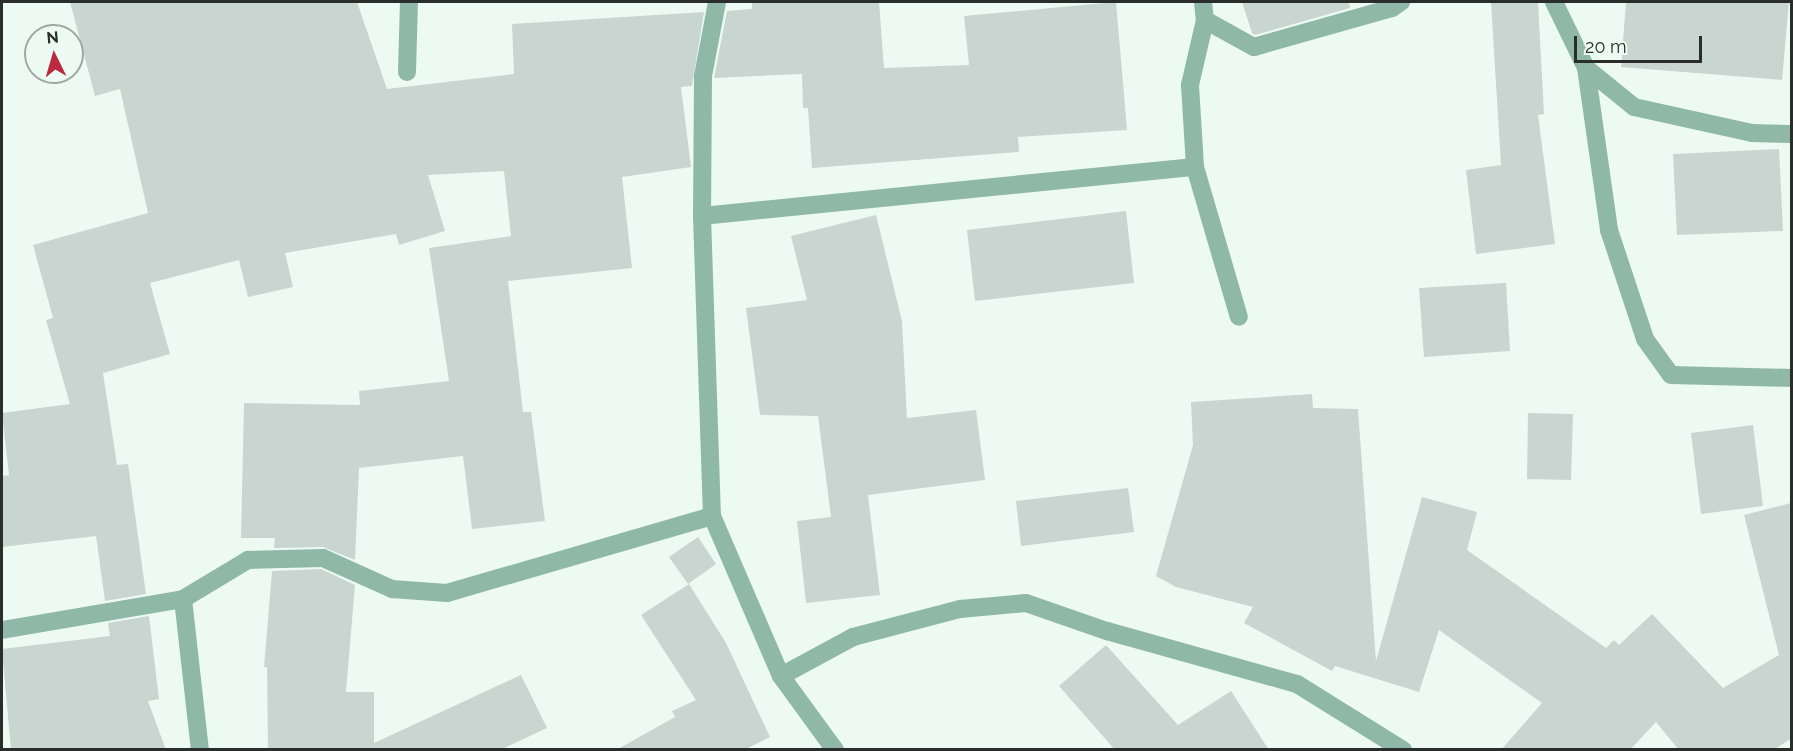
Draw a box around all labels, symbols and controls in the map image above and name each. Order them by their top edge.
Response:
north arrow [24,24,84,84]
scale bar [1577,24,1704,62]
text: N [46,28,59,48]
text: 20 m [1585,36,1627,57]

